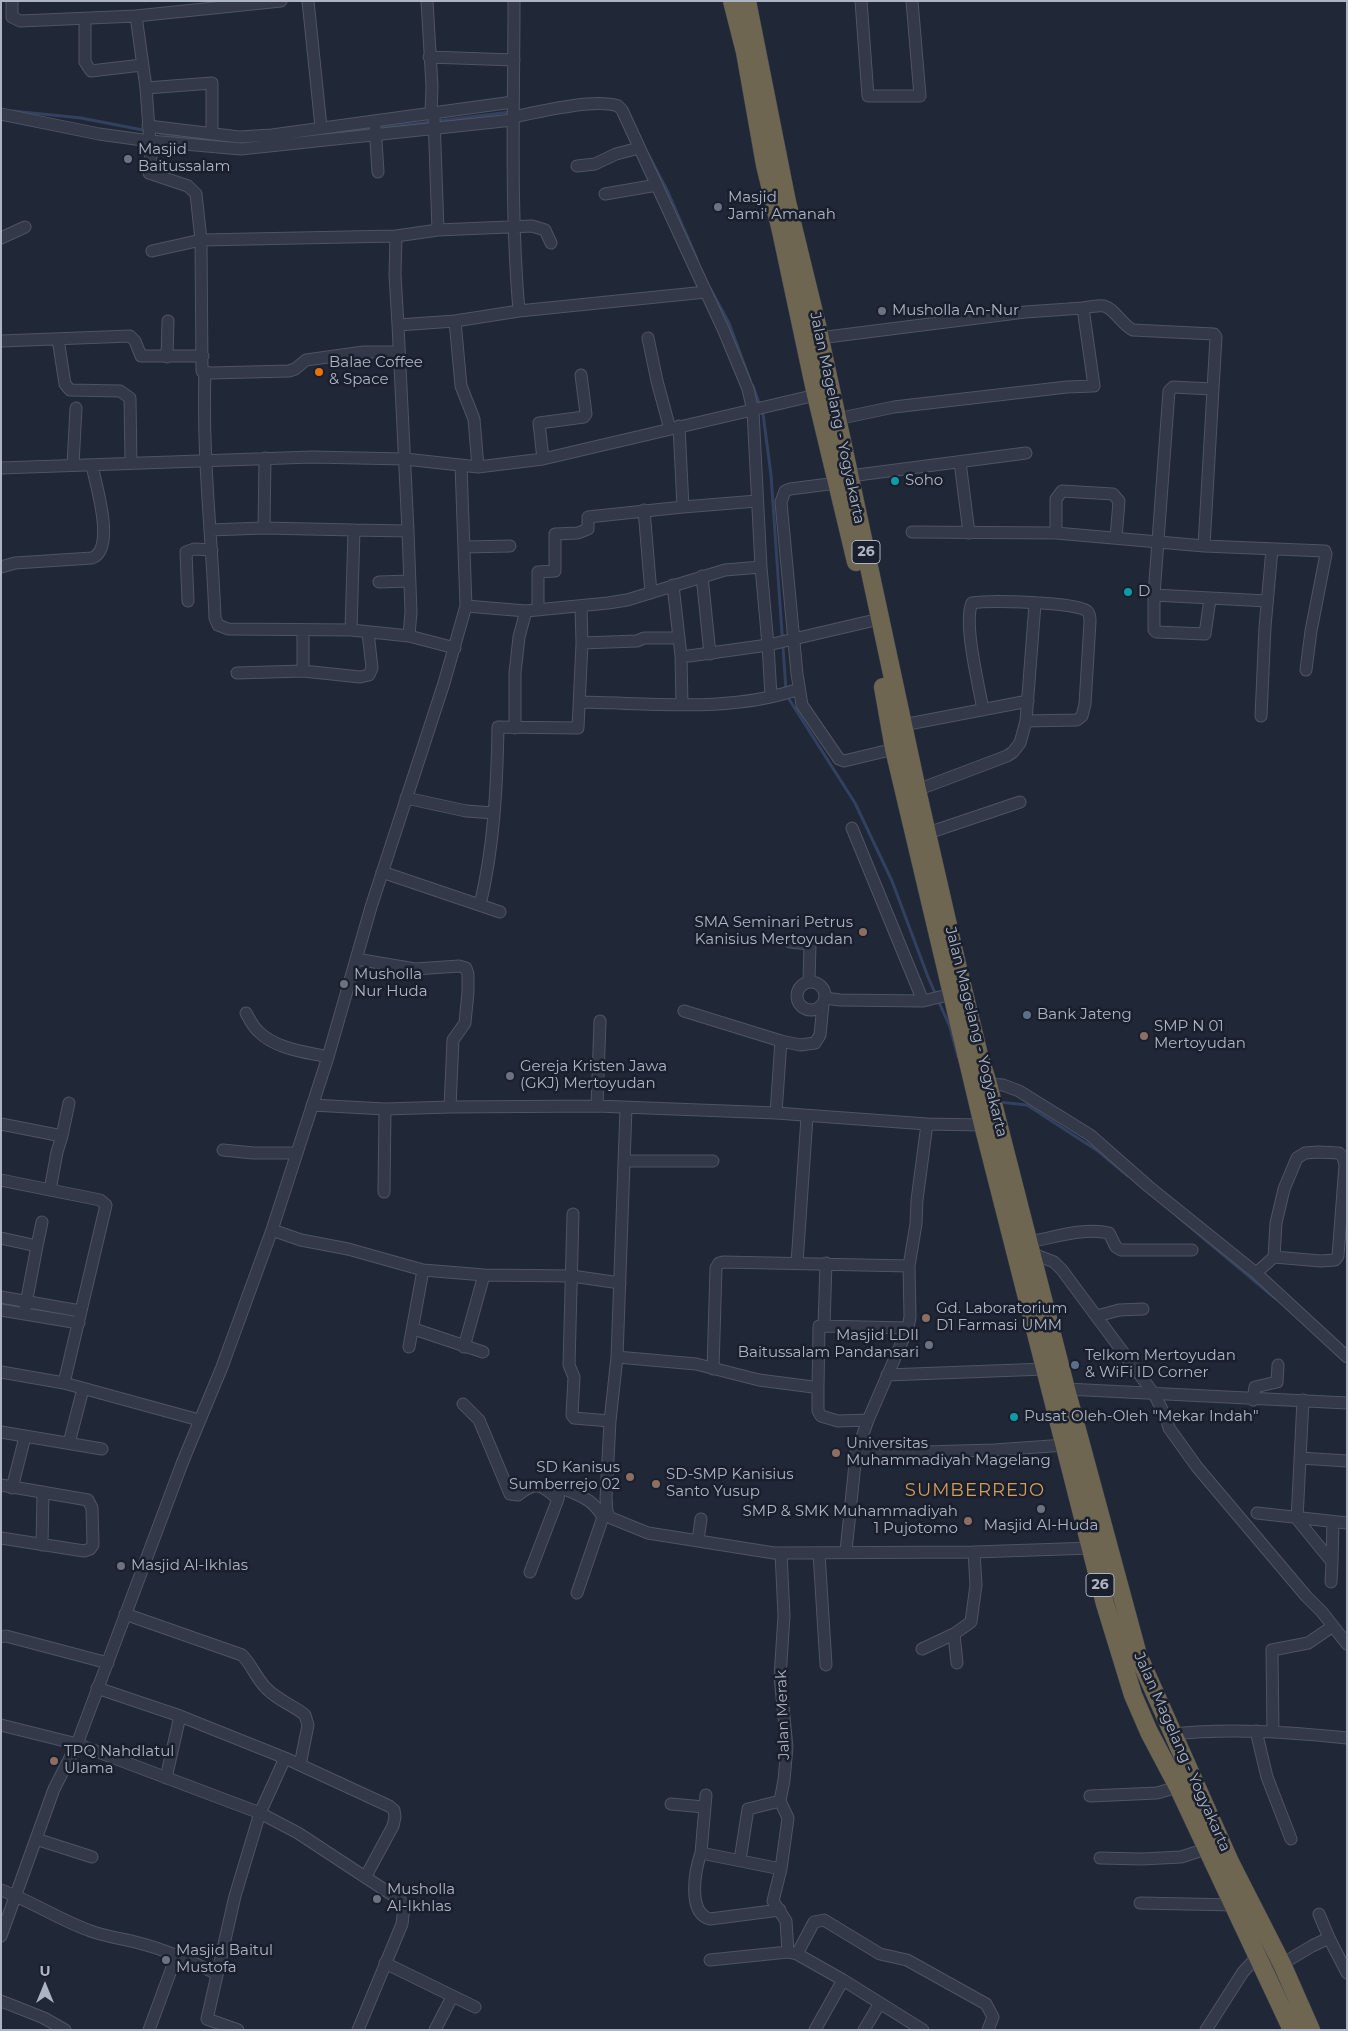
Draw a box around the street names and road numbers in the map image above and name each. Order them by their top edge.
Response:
street label: Jalan Magelang - Yogyakarta [806,310,868,526]
road number: 26 [852,540,880,564]
street label: Jalan Magelang - Yogyakarta [941,925,1011,1139]
road number: 26 [1086,1574,1114,1596]
street label: Jalan Magelang - Yogyakarta [1130,1650,1234,1854]
street label: Jalan Merak [772,1670,794,1760]

